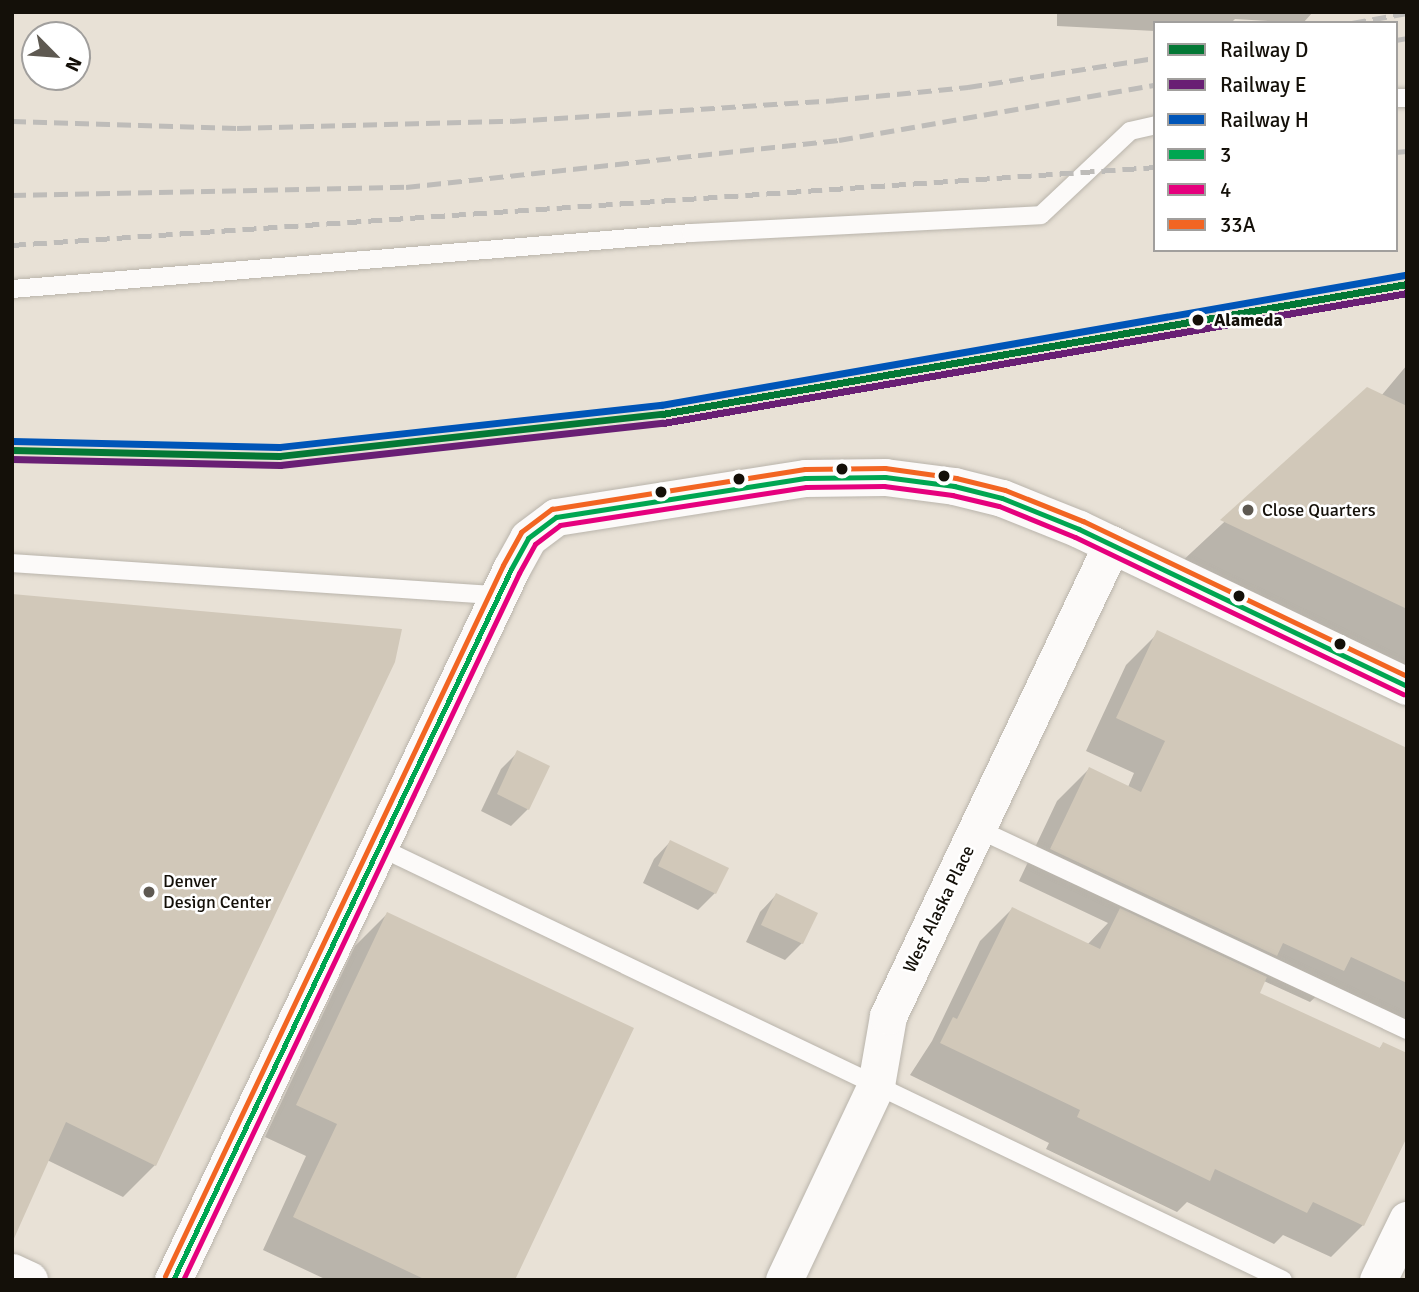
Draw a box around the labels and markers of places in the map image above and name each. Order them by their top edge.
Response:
place label: Alameda [1214,309,1283,331]
marker: Alameda [1188,310,1208,330]
unlabelled marker [835,462,849,476]
unlabelled marker [937,469,951,483]
unlabelled marker [732,472,746,486]
unlabelled marker [654,485,668,499]
place label: Close Quarters [1262,499,1376,521]
marker: Close Quarters [1240,502,1256,518]
unlabelled marker [1232,589,1246,603]
unlabelled marker [1333,637,1347,651]
place label: Denver Design Center [163,871,271,914]
marker: Denver Design Center [141,884,157,900]

